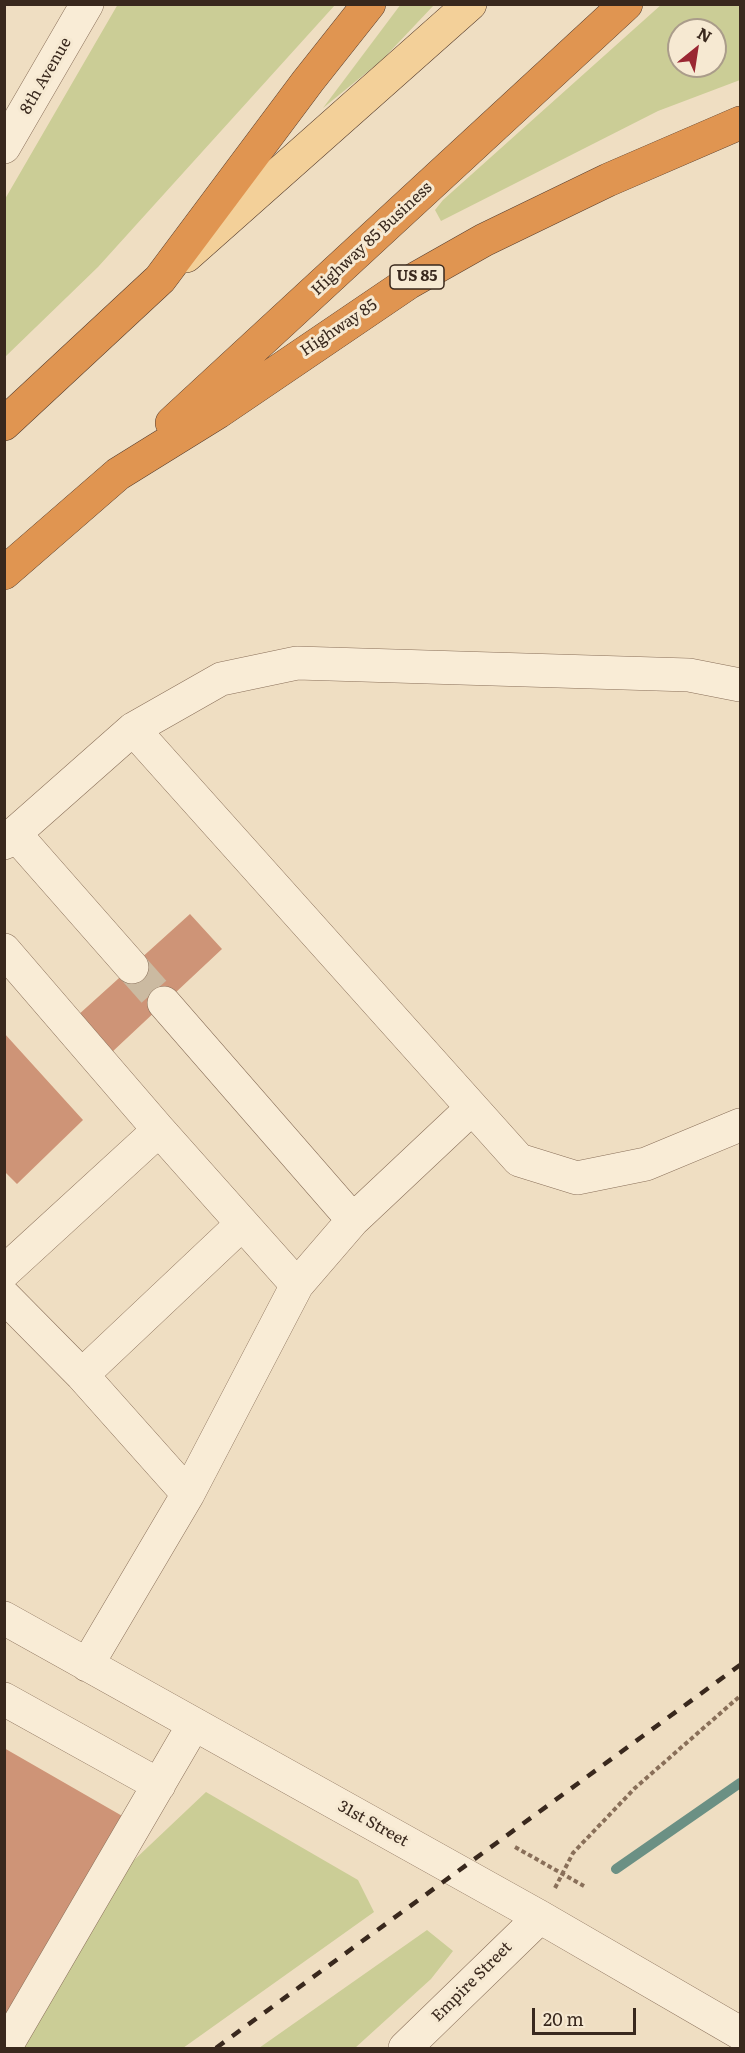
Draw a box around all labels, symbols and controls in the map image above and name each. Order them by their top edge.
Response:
north arrow [667,18,727,78]
text: N [693,20,717,48]
street label: 8th Avenue [16,34,76,118]
street label: Highway 85 Business [308,178,436,300]
road number: US 85 [390,265,444,289]
street label: Highway 85 [297,295,381,361]
street label: 31st Street [334,1797,412,1851]
street label: Empire Street [428,1938,516,2026]
scale bar [535,1996,638,2034]
text: 20 m [543,2005,584,2032]

